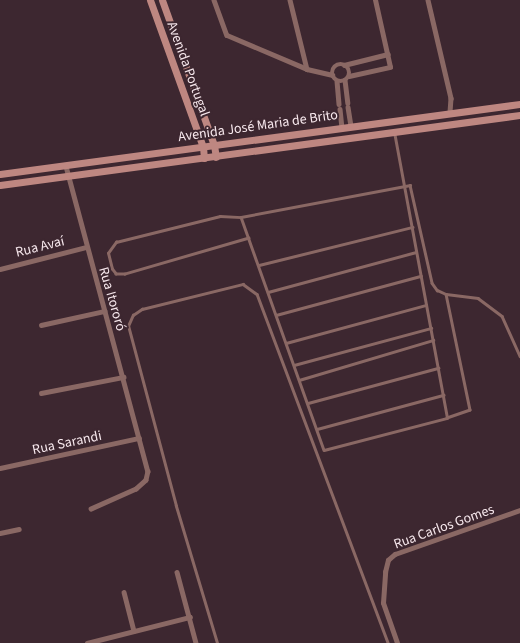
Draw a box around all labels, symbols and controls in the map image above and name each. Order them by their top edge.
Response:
street label: Avenida Portugal [163,19,213,119]
street label: Avenida José Maria de Brito [177,106,339,146]
street label: Rua Avaí [14,233,66,261]
street label: Rua Itororó [95,265,129,333]
street label: Rua Sarandi [31,427,103,459]
street label: Rua Carlos Gomes [391,501,497,553]

